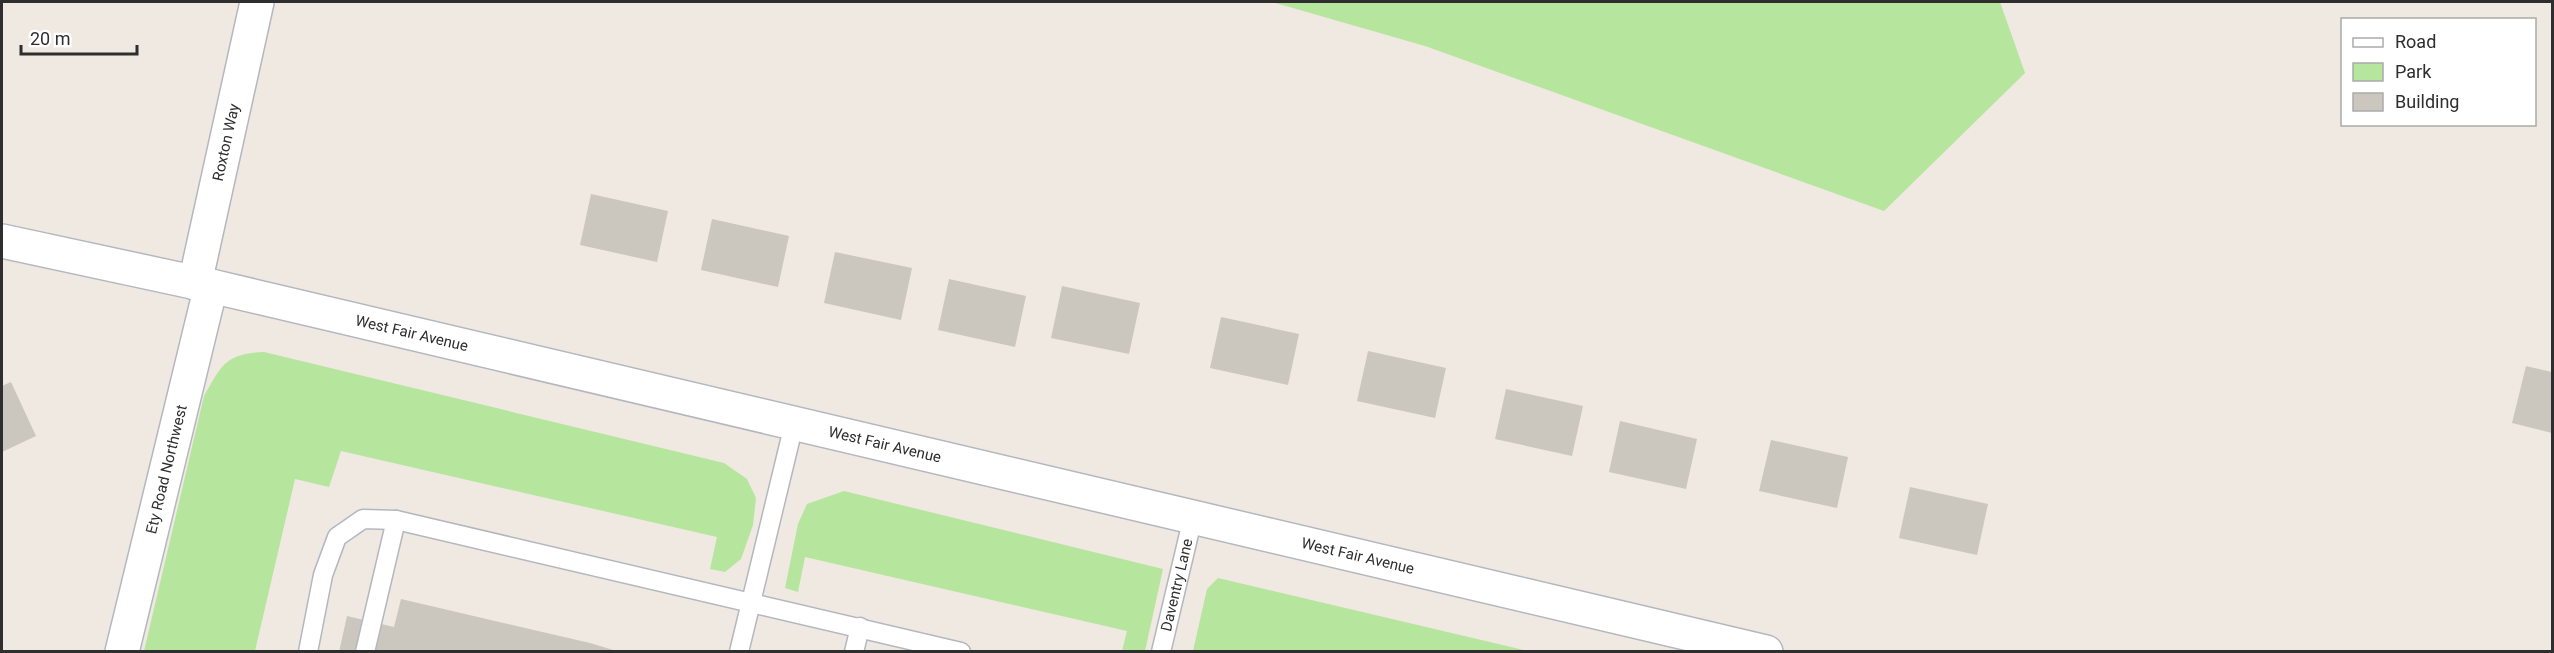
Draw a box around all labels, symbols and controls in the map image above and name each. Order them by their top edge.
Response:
scale bar [21,18,136,56]
legend [2341,18,2536,126]
text: 20 m [30,28,70,49]
text: Road [2395,31,2436,52]
text: Park [2395,61,2432,82]
text: Building [2395,91,2459,112]
street label: Roxton Way [209,102,243,183]
street label: West Fair Avenue [354,311,470,355]
street label: Ety Road Northwest [142,403,191,536]
street label: West Fair Avenue [827,423,943,467]
street label: West Fair Avenue [1300,534,1416,578]
street label: Daventry Lane [1157,537,1197,633]

